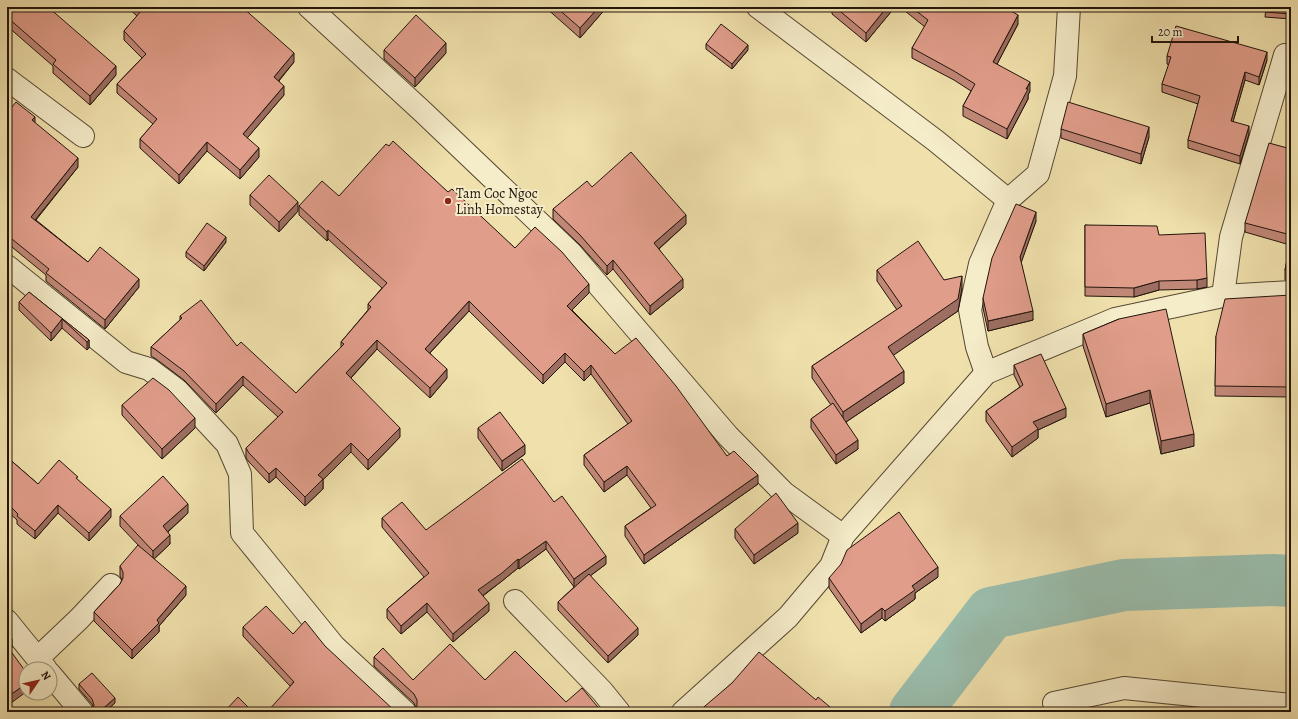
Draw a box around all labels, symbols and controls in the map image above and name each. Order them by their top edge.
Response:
scale bar [1152,18,1238,44]
text: 20 m [1158,24,1182,40]
place label: Tam Coc Ngoc Linh Homestay [456,184,544,219]
marker: Tam Coc Ngoc Linh Homestay [443,196,453,206]
north arrow [18,661,58,701]
text: N [37,668,54,683]

